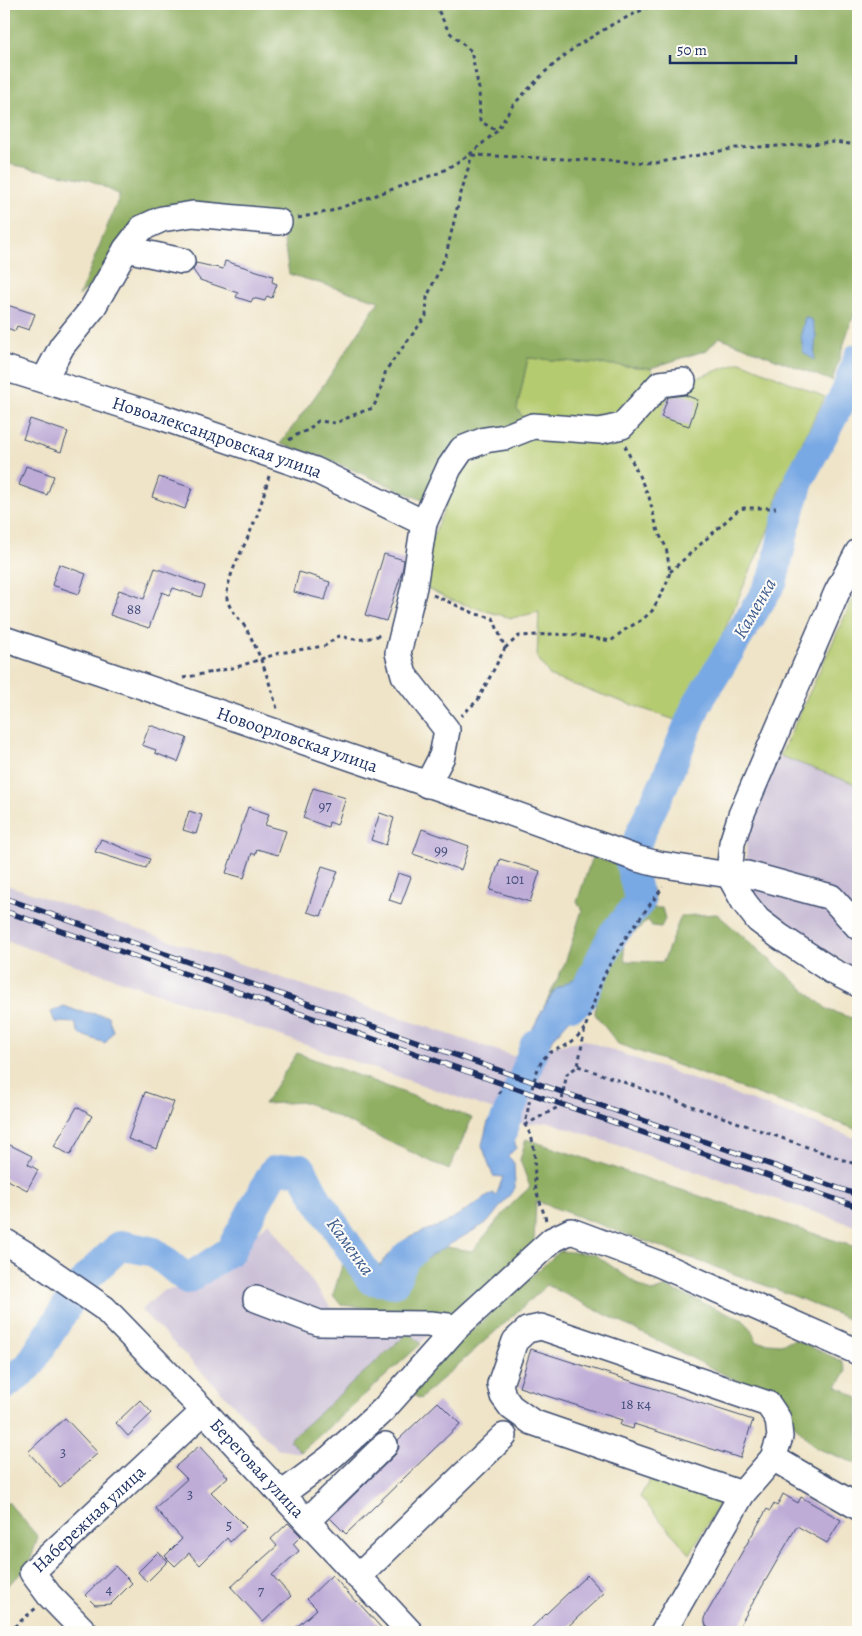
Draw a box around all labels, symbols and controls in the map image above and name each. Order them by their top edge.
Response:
scale bar [670,32,796,64]
text: 50 m [677,40,707,60]
street label: Новоалександровская улица [109,390,327,484]
water label: Каменка [727,573,783,644]
house number: 88 [127,599,141,619]
street label: Новоорловская улица [214,701,382,778]
house number: 97 [318,796,332,816]
house number: 99 [434,840,448,860]
house number: 101 [506,869,524,889]
water label: Каменка [320,1212,380,1281]
house number: 18 к4 [621,1394,651,1414]
street label: Береговая улица [205,1413,310,1524]
house number: 3 [60,1442,66,1462]
street label: Набережная улица [27,1459,151,1578]
house number: 3 [187,1484,193,1504]
house number: 5 [226,1515,232,1535]
house number: 4 [106,1579,113,1599]
house number: 7 [258,1581,265,1601]

